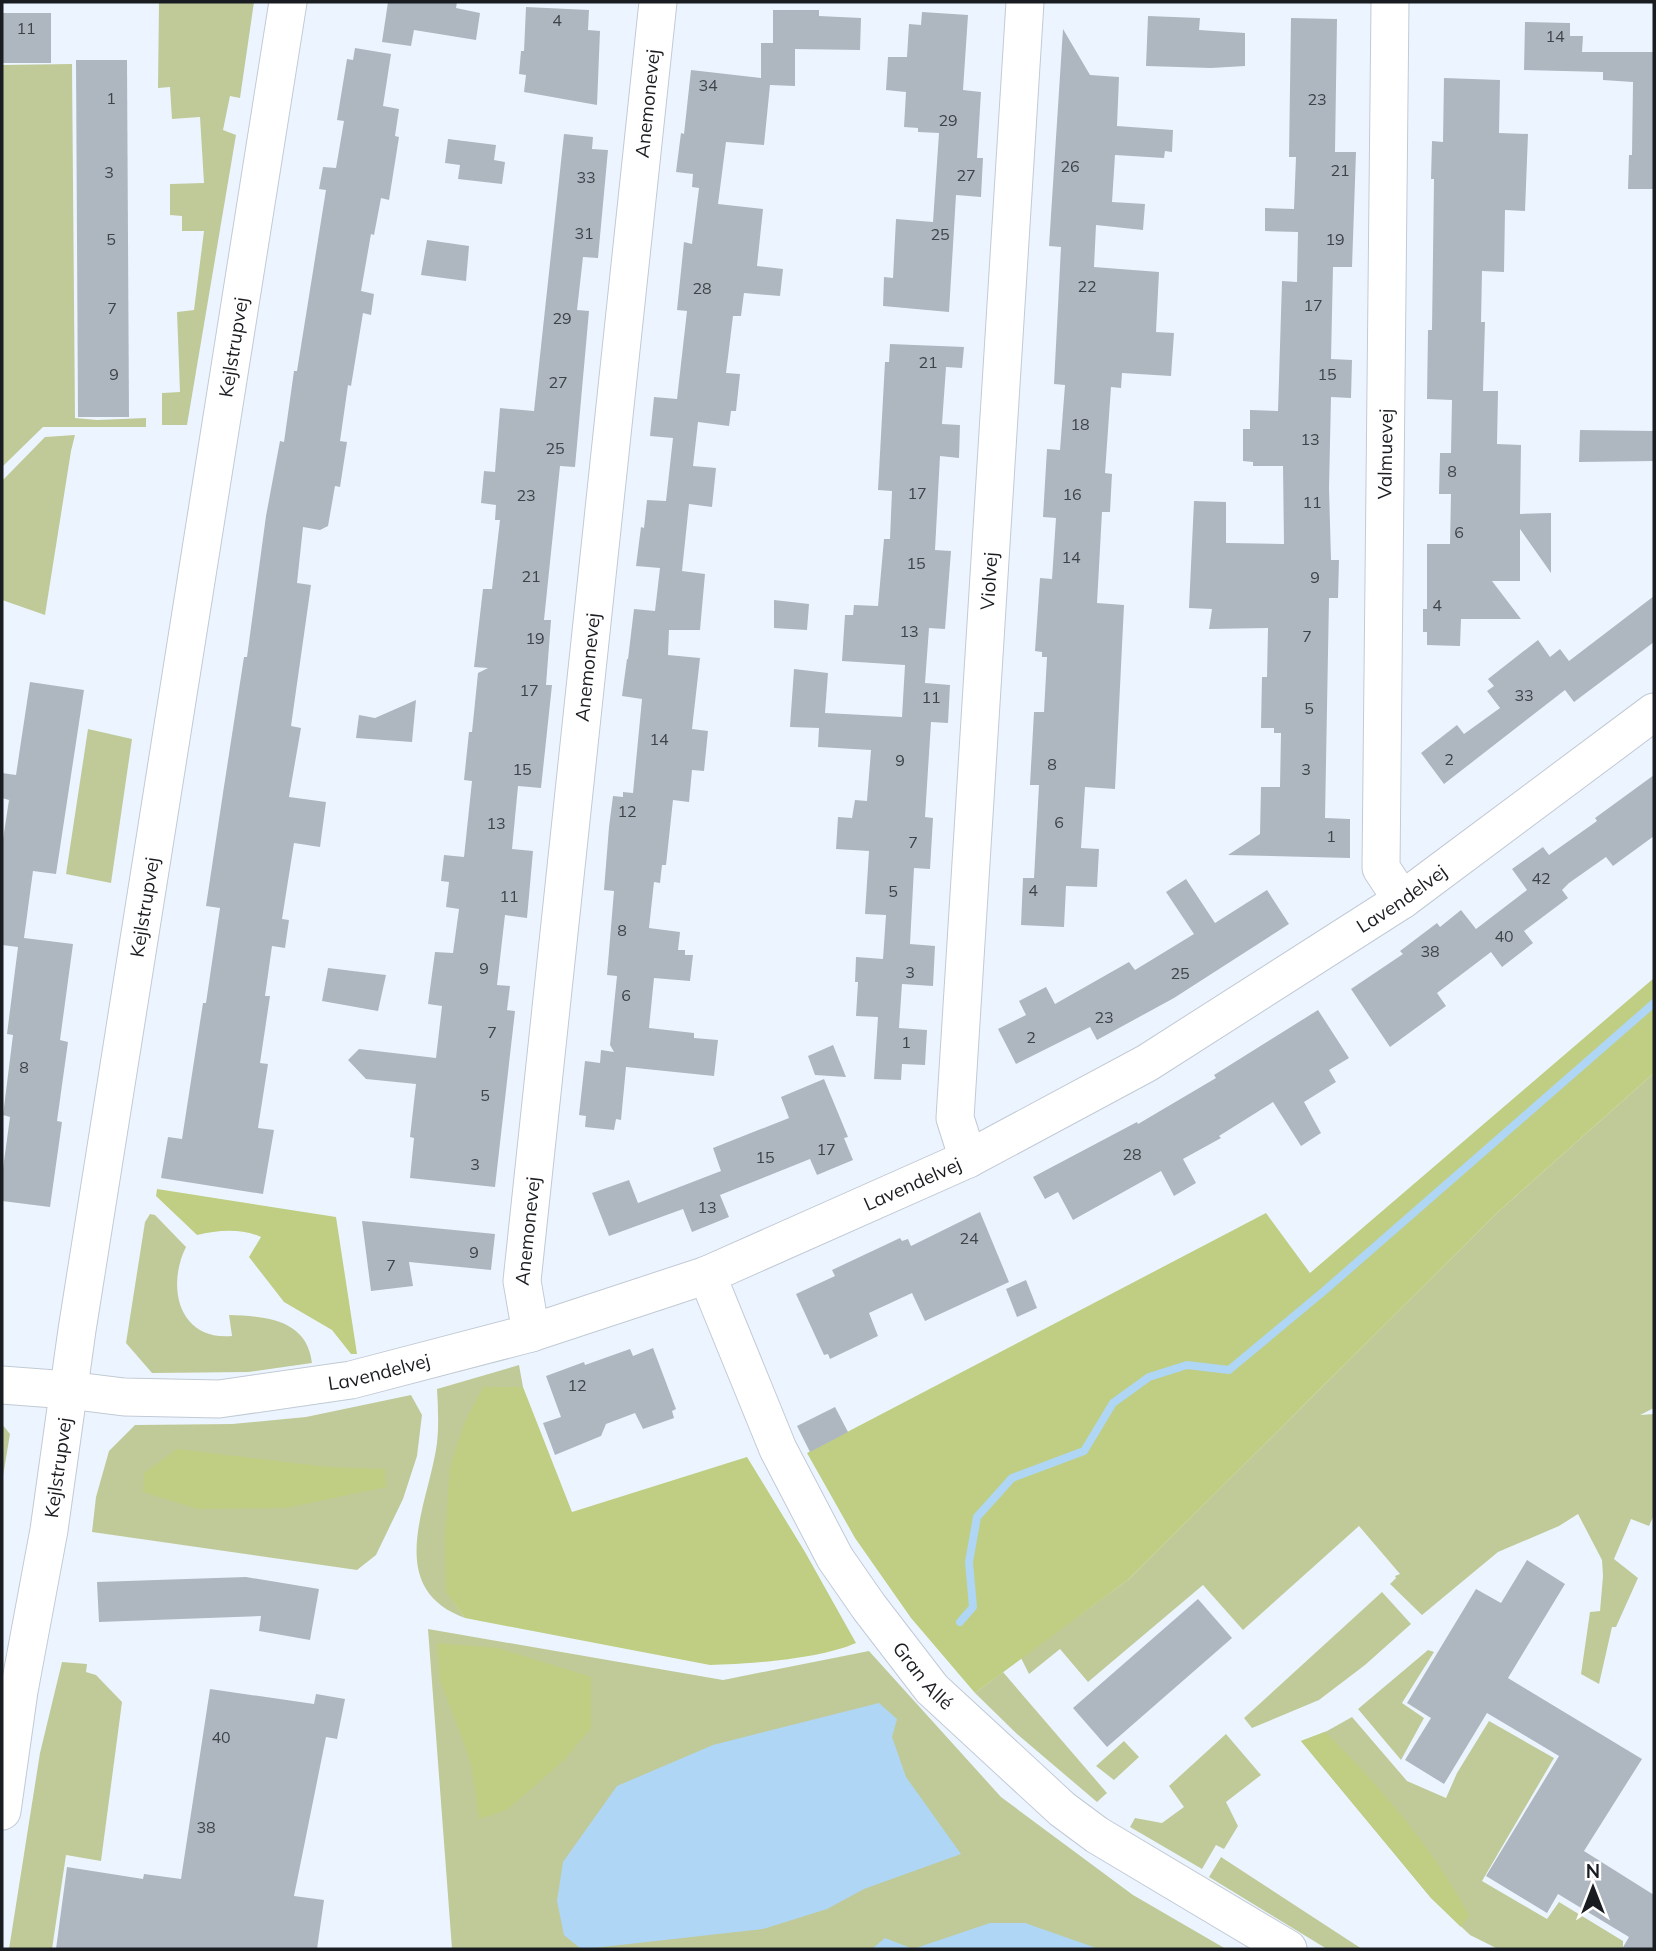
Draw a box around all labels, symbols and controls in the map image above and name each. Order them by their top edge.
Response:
house number: 4 [552,10,562,30]
house number: 11 [16,18,36,38]
house number: 14 [1545,26,1565,46]
street label: Anemonevej [630,48,665,159]
house number: 34 [698,75,718,95]
house number: 1 [106,88,116,108]
house number: 23 [1307,89,1327,109]
house number: 29 [938,110,958,130]
house number: 26 [1060,156,1080,176]
house number: 21 [1330,160,1350,180]
house number: 3 [104,162,114,182]
house number: 27 [956,165,976,185]
house number: 33 [576,167,596,187]
house number: 31 [574,223,594,243]
house number: 25 [930,224,950,244]
house number: 5 [106,229,116,249]
house number: 19 [1325,229,1345,249]
house number: 22 [1077,276,1097,296]
house number: 28 [692,278,712,298]
street label: Kejlstrupvej [213,295,253,399]
house number: 17 [1303,295,1323,315]
house number: 7 [107,298,117,318]
house number: 29 [552,308,572,328]
house number: 21 [918,352,938,372]
house number: 9 [109,364,119,384]
house number: 15 [1317,364,1337,384]
house number: 27 [548,372,568,392]
street label: Valmuevej [1372,408,1398,500]
house number: 18 [1070,414,1090,434]
house number: 13 [1300,429,1320,449]
house number: 25 [545,438,565,458]
house number: 8 [1447,461,1457,481]
house number: 17 [907,483,927,503]
house number: 16 [1062,484,1082,504]
house number: 23 [516,485,536,505]
house number: 11 [1302,492,1322,512]
house number: 6 [1454,522,1464,542]
house number: 14 [1061,547,1081,567]
street label: Violvej [975,551,1002,611]
house number: 15 [906,553,926,573]
house number: 21 [521,566,541,586]
house number: 9 [1310,567,1320,587]
house number: 4 [1432,595,1442,615]
street label: Anemonevej [570,612,605,723]
house number: 13 [899,621,919,641]
house number: 7 [1302,626,1312,646]
house number: 19 [525,628,545,648]
house number: 17 [519,680,539,700]
house number: 33 [1514,685,1534,705]
house number: 11 [921,687,941,707]
house number: 5 [1304,698,1314,718]
house number: 14 [649,729,669,749]
house number: 2 [1444,749,1454,769]
house number: 9 [895,750,905,770]
house number: 8 [1047,754,1057,774]
house number: 15 [512,759,532,779]
house number: 3 [1301,759,1311,779]
house number: 12 [617,801,637,821]
house number: 6 [1054,812,1064,832]
house number: 13 [486,813,506,833]
house number: 1 [1326,826,1336,846]
house number: 7 [908,832,918,852]
street label: Kejlstrupvej [124,855,164,959]
street label: Lavendelvej [1352,859,1451,938]
house number: 42 [1531,868,1551,888]
house number: 4 [1028,880,1038,900]
house number: 5 [888,881,898,901]
house number: 11 [499,886,519,906]
house number: 8 [617,920,627,940]
house number: 40 [1494,926,1514,946]
house number: 38 [1420,941,1440,961]
house number: 9 [479,958,489,978]
house number: 3 [905,962,915,982]
house number: 25 [1170,963,1190,983]
house number: 6 [621,985,631,1005]
house number: 23 [1094,1007,1114,1027]
house number: 7 [487,1022,497,1042]
house number: 2 [1026,1027,1036,1047]
house number: 1 [901,1032,911,1052]
house number: 8 [19,1057,29,1077]
house number: 5 [480,1085,490,1105]
house number: 17 [816,1139,836,1159]
house number: 28 [1122,1144,1142,1164]
house number: 15 [755,1147,775,1167]
street label: Lavendelvej [860,1152,965,1216]
house number: 3 [470,1154,480,1174]
street label: Anemonevej [510,1175,545,1287]
house number: 13 [697,1197,717,1217]
house number: 24 [959,1228,979,1248]
house number: 9 [469,1242,479,1262]
house number: 7 [386,1255,396,1275]
street label: Lavendelvej [326,1348,433,1395]
house number: 12 [567,1375,587,1395]
street label: Kejlstrupvej [39,1416,77,1519]
street label: Gran Allé [888,1637,958,1715]
house number: 40 [211,1727,231,1747]
house number: 38 [196,1817,216,1837]
north arrow [1558,1853,1628,1923]
text: N [1586,1859,1600,1883]

